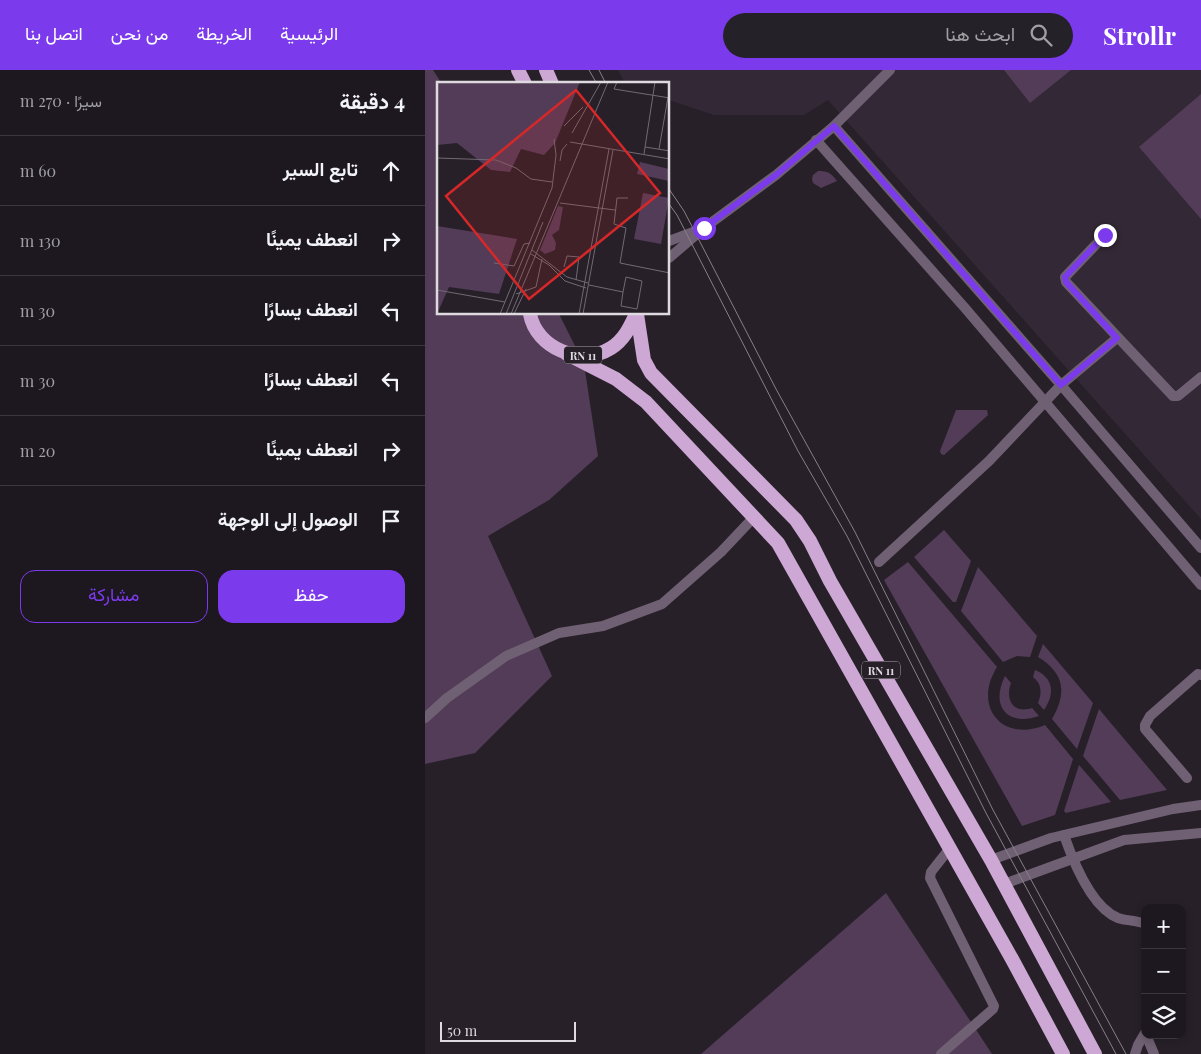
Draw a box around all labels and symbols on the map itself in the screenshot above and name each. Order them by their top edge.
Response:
inset map [437,82,670,315]
route start [693,217,716,240]
route end [1094,224,1117,247]
road number: RN 11 [564,346,602,364]
road number: RN 11 [862,662,900,678]
scale bar [440,1019,576,1042]

